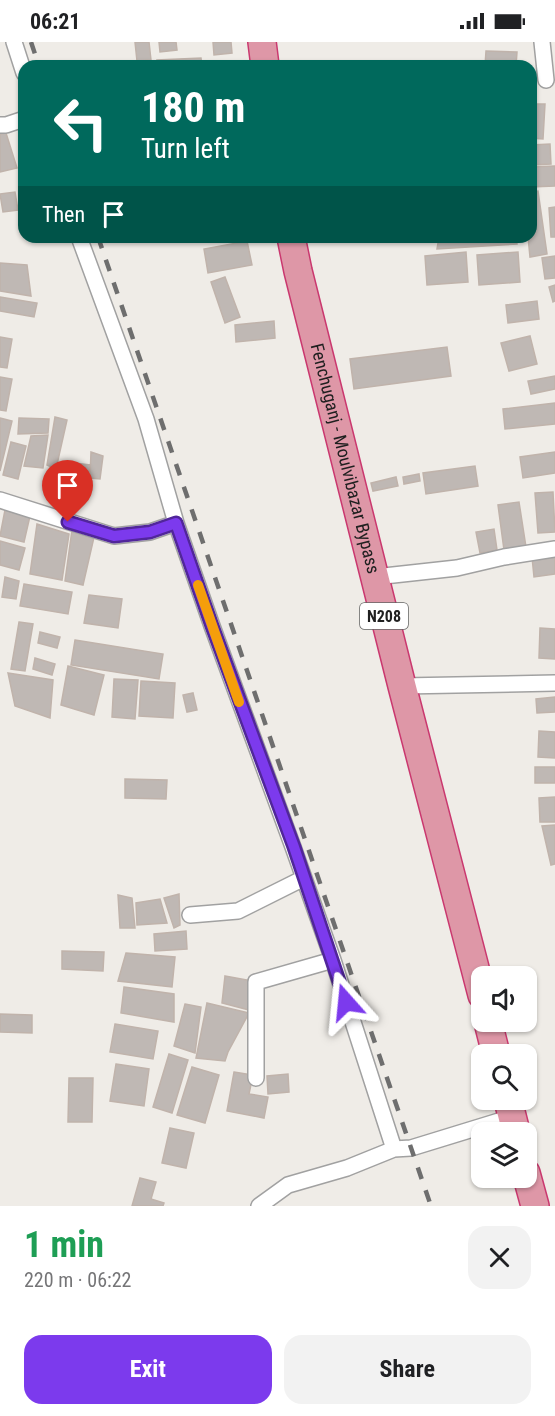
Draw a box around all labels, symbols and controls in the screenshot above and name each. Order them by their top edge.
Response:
text: 06:21 [30,9,81,34]
text: 180 m [141,83,246,132]
icon: left [42,84,120,162]
text: Turn left [141,133,230,165]
icon: arrive [97,198,130,231]
text: Then [42,202,85,227]
street label: Fenchuganj - Moulvibazar Bypass [307,341,384,576]
pin [42,460,93,522]
icon: arrive [51,469,84,502]
road number: N208 [360,603,408,629]
map controls [471,966,537,1188]
button: sound [471,966,537,1032]
position arrow [314,970,378,1034]
button: search [471,1044,537,1110]
button: layers [471,1122,537,1188]
text: 1 min [24,1224,104,1266]
button: close [468,1226,531,1289]
text: 220 m · 06:22 [24,1268,131,1292]
button: Exit [24,1335,272,1404]
button: Share [284,1335,531,1404]

